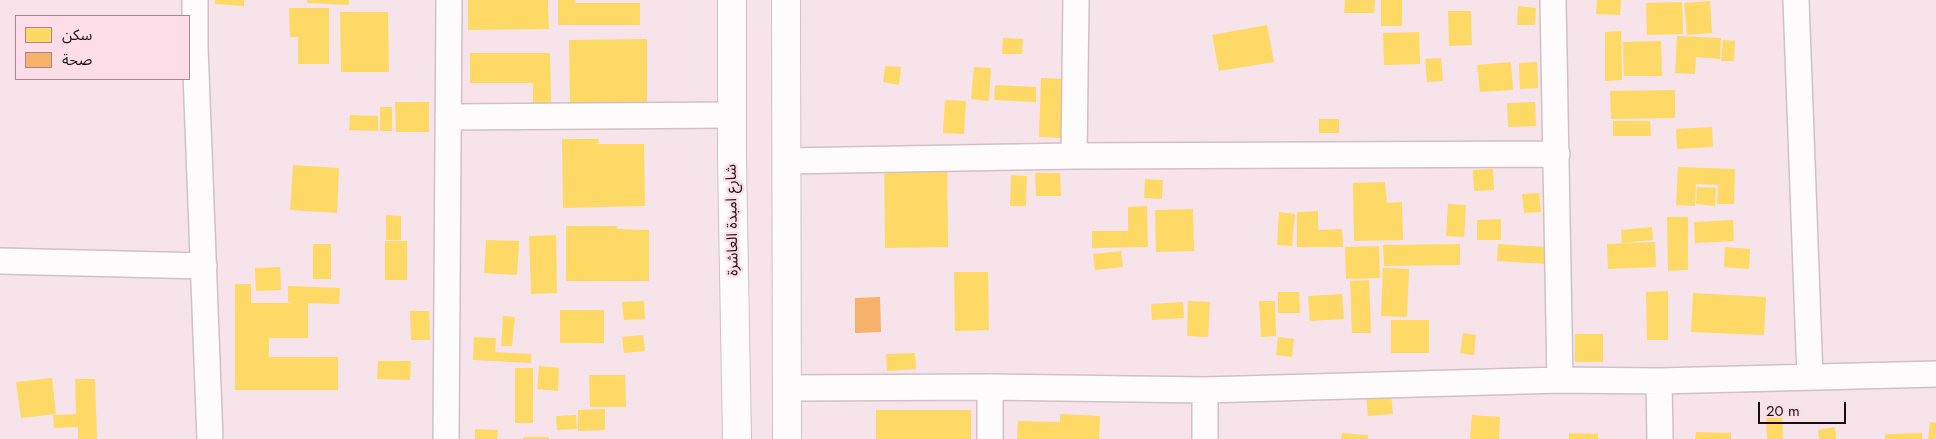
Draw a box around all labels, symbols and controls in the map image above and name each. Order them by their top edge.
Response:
legend [15,15,190,80]
text: سكن [62,24,92,46]
text: صحة [62,49,92,71]
street label: شارع امبدة العاشرة [723,164,743,276]
scale bar [1761,392,1848,424]
text: 20 m [1766,400,1800,422]

